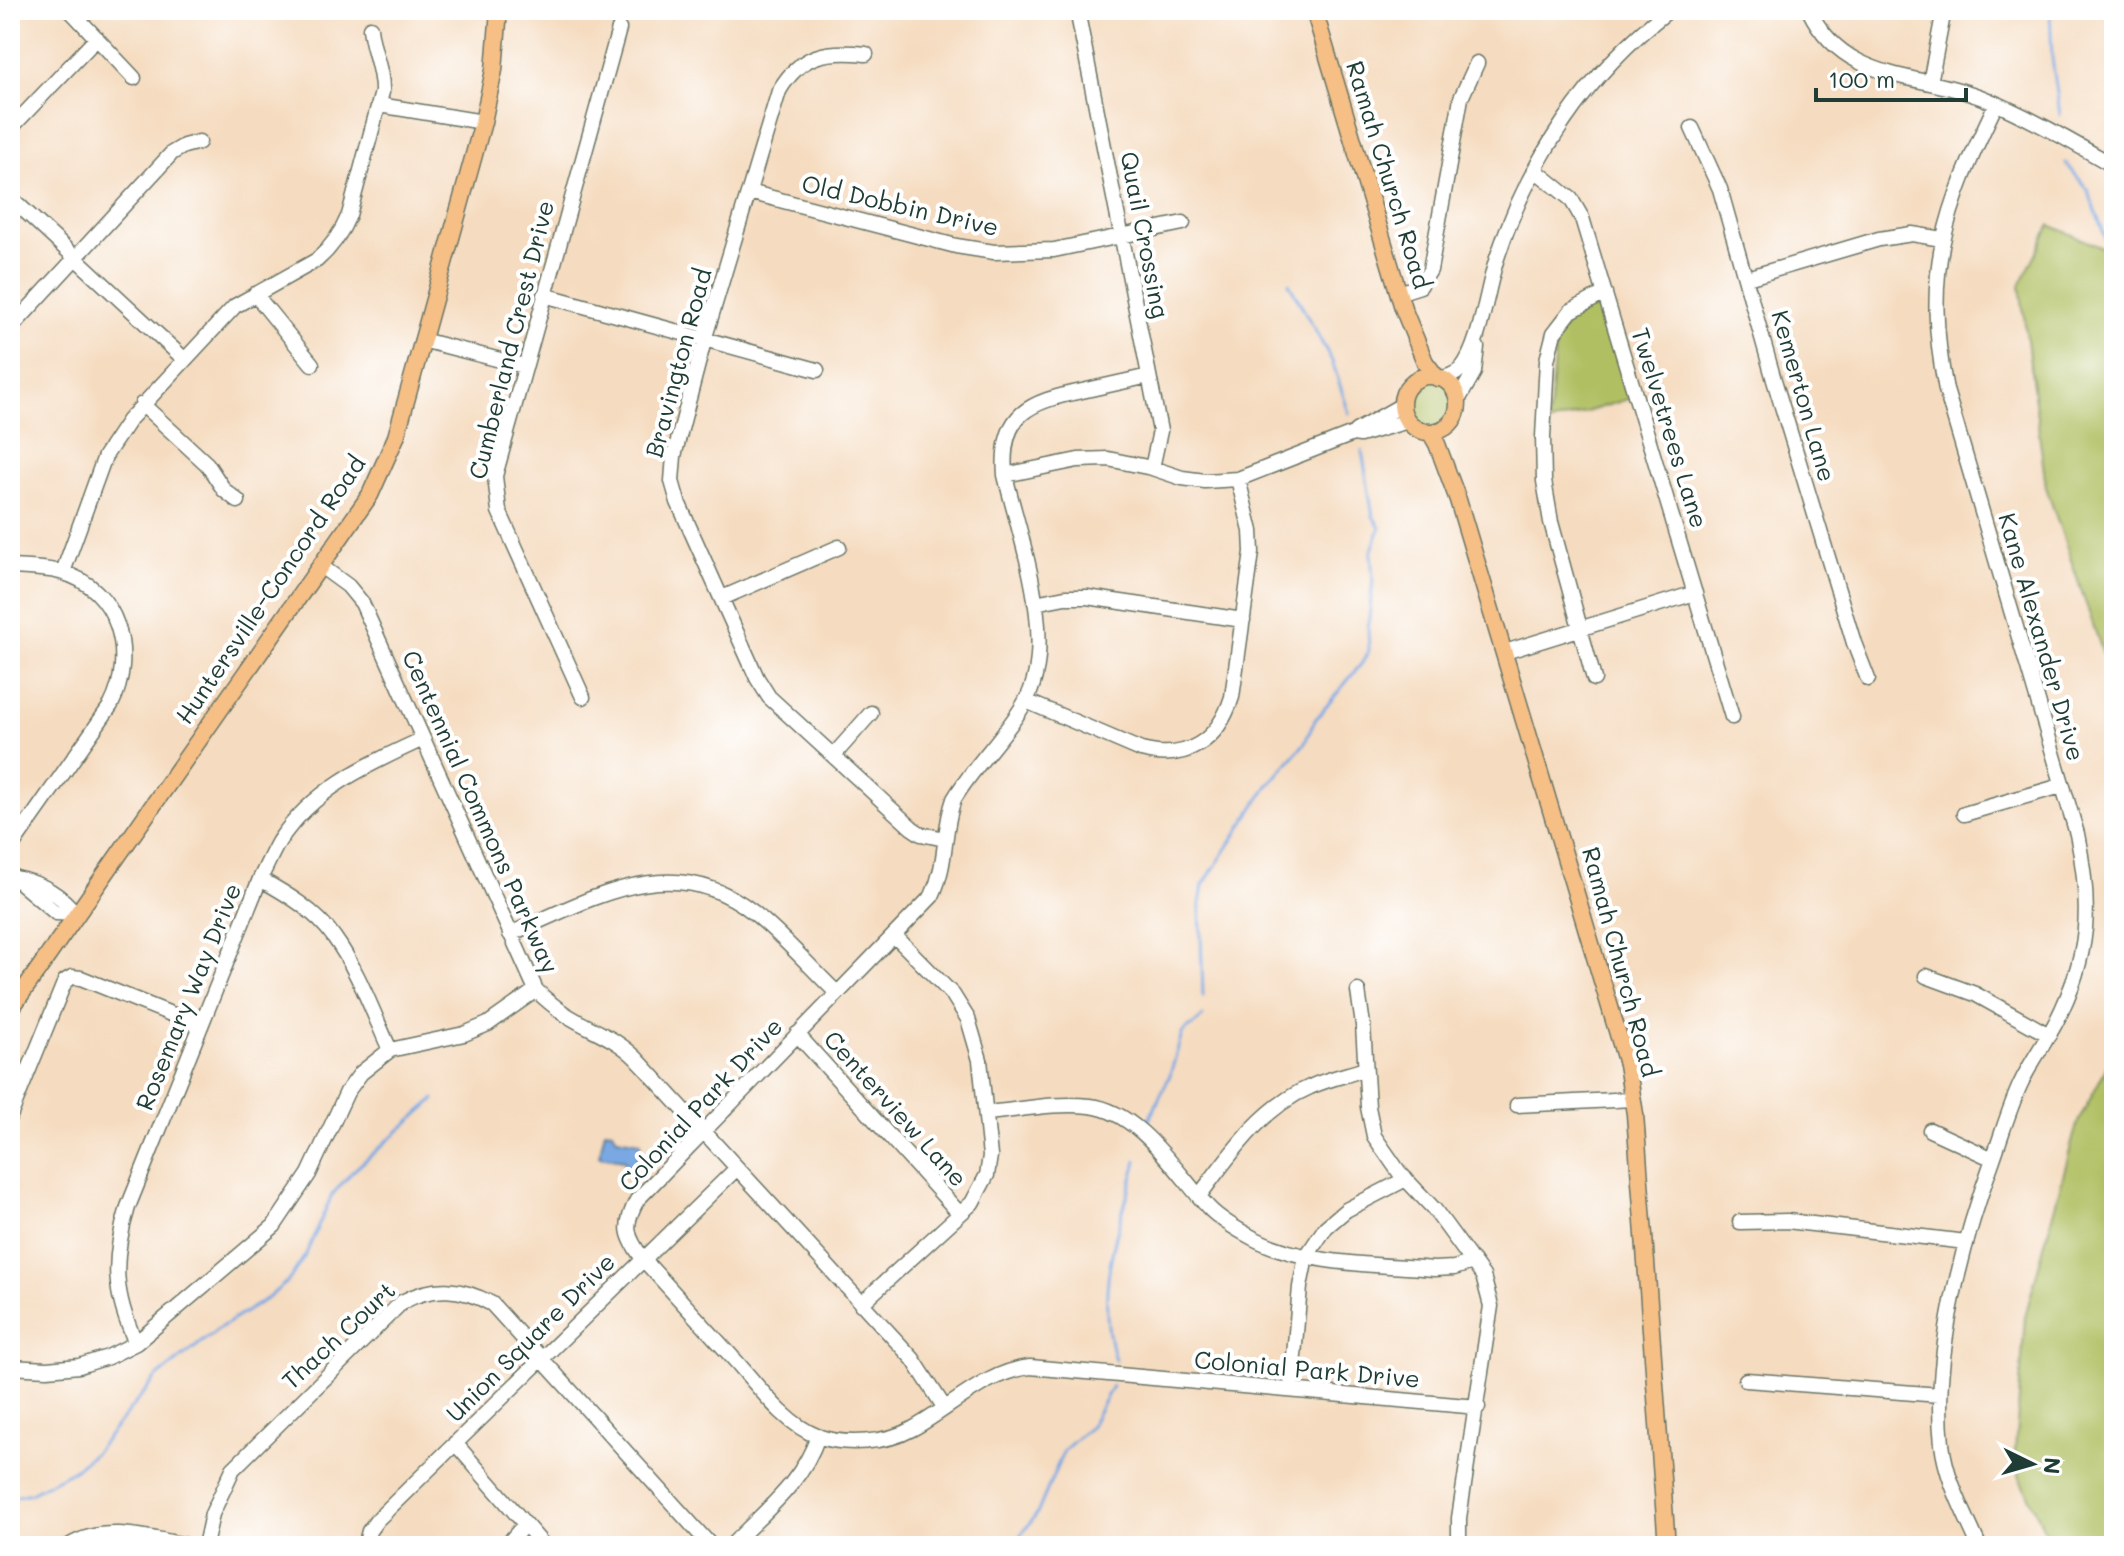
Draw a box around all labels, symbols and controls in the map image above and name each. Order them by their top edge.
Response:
scale bar [1816,52,1966,102]
street label: Ramah Church Road [1340,57,1439,292]
text: 100 m [1828,63,1895,94]
street label: Quail Crossing [1114,149,1177,321]
street label: Old Dobbin Drive [799,167,1002,242]
street label: Cumberland Crest Drive [461,197,560,482]
street label: Bravington Road [637,265,718,461]
street label: Kemerton Lane [1765,306,1844,485]
street label: Twelvetrees Lane [1625,324,1716,531]
street label: Huntersville-Concord Road [168,449,371,729]
street label: Kane Alexander Drive [1992,509,2093,764]
street label: Centennial Commons Parkway [396,645,567,978]
street label: Ramah Church Road [1576,843,1667,1080]
street label: Rosemary Way Drive [128,878,247,1114]
street label: Colonial Park Drive [611,1011,788,1197]
street label: Centerview Lane [818,1023,974,1193]
street label: Union Square Drive [439,1246,621,1428]
street label: Thach Court [275,1274,401,1395]
street label: Colonial Park Drive [1193,1343,1421,1394]
north arrow [1992,1424,2072,1504]
text: N [2037,1456,2068,1475]

